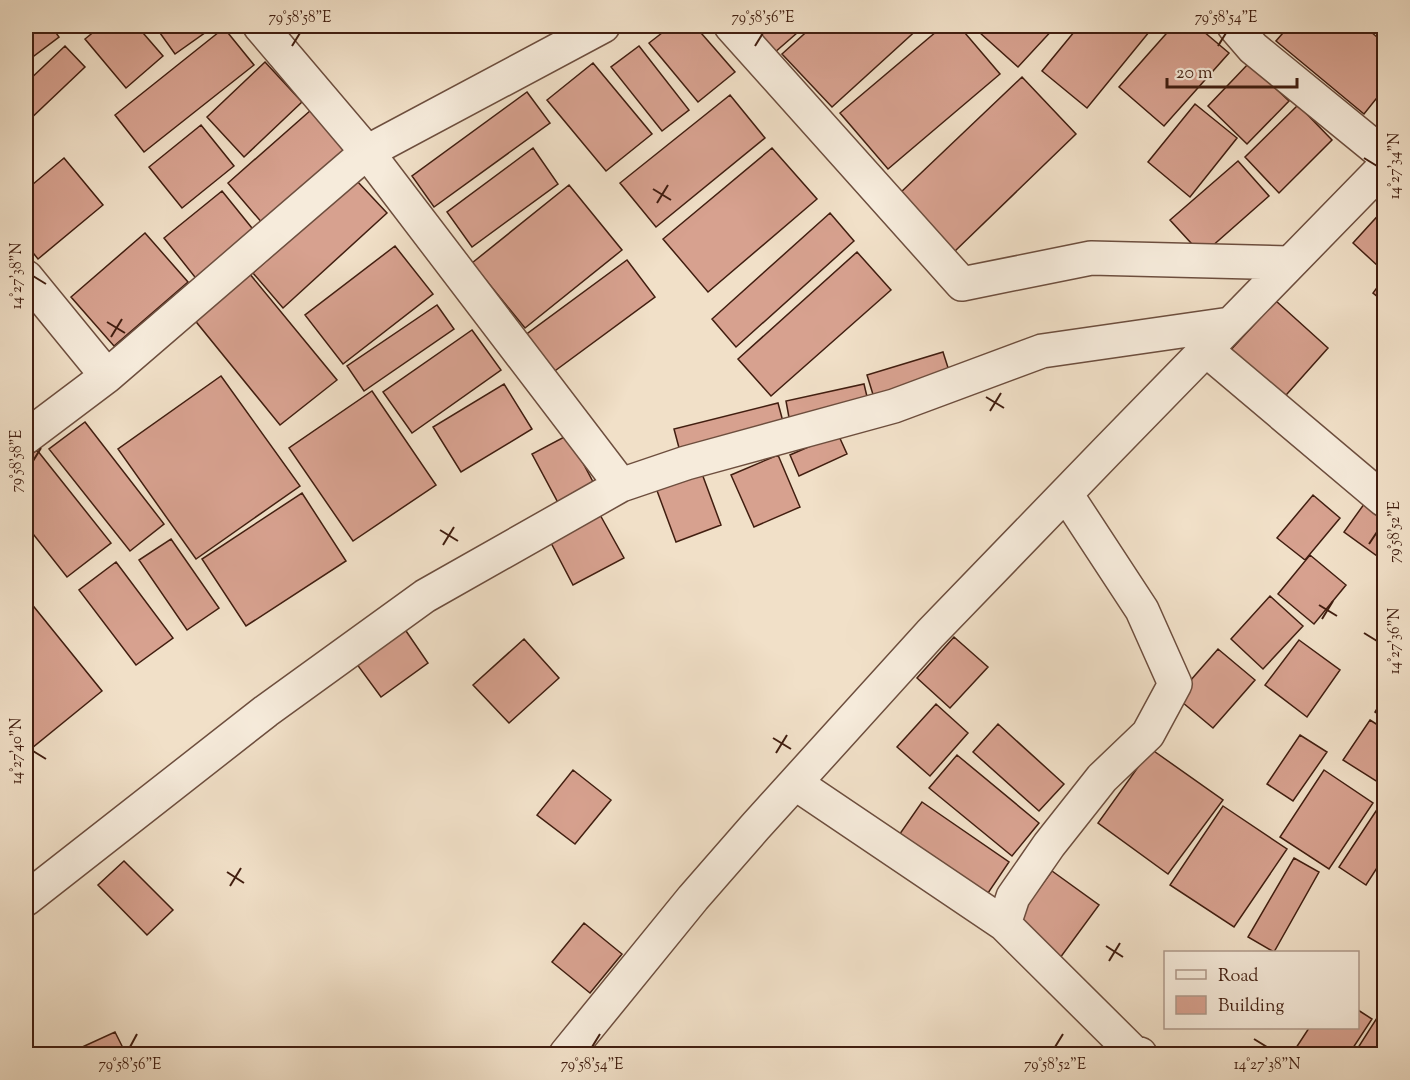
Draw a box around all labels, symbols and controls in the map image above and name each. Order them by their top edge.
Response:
text: 79°58'58"E [269,8,331,29]
text: 79°58'56"E [732,8,794,29]
text: 79°58'54"E [1195,8,1257,29]
scale bar [1167,51,1298,89]
text: 20 m [1176,61,1213,87]
text: 14°27'34"N [1385,133,1406,199]
text: 14°27'38"N [7,243,28,309]
text: 79°58'58"E [7,430,28,492]
text: 79°58'52"E [1385,501,1406,563]
text: 14°27'36"N [1385,608,1406,674]
text: 14°27'40"N [7,718,28,784]
legend [1164,951,1359,1029]
text: Road [1218,964,1258,990]
text: Building [1218,994,1284,1020]
text: 79°58'56"E [99,1055,161,1076]
text: 79°58'54"E [561,1055,623,1076]
text: 79°58'52"E [1024,1055,1086,1076]
text: 14°27'38"N [1234,1055,1300,1076]

